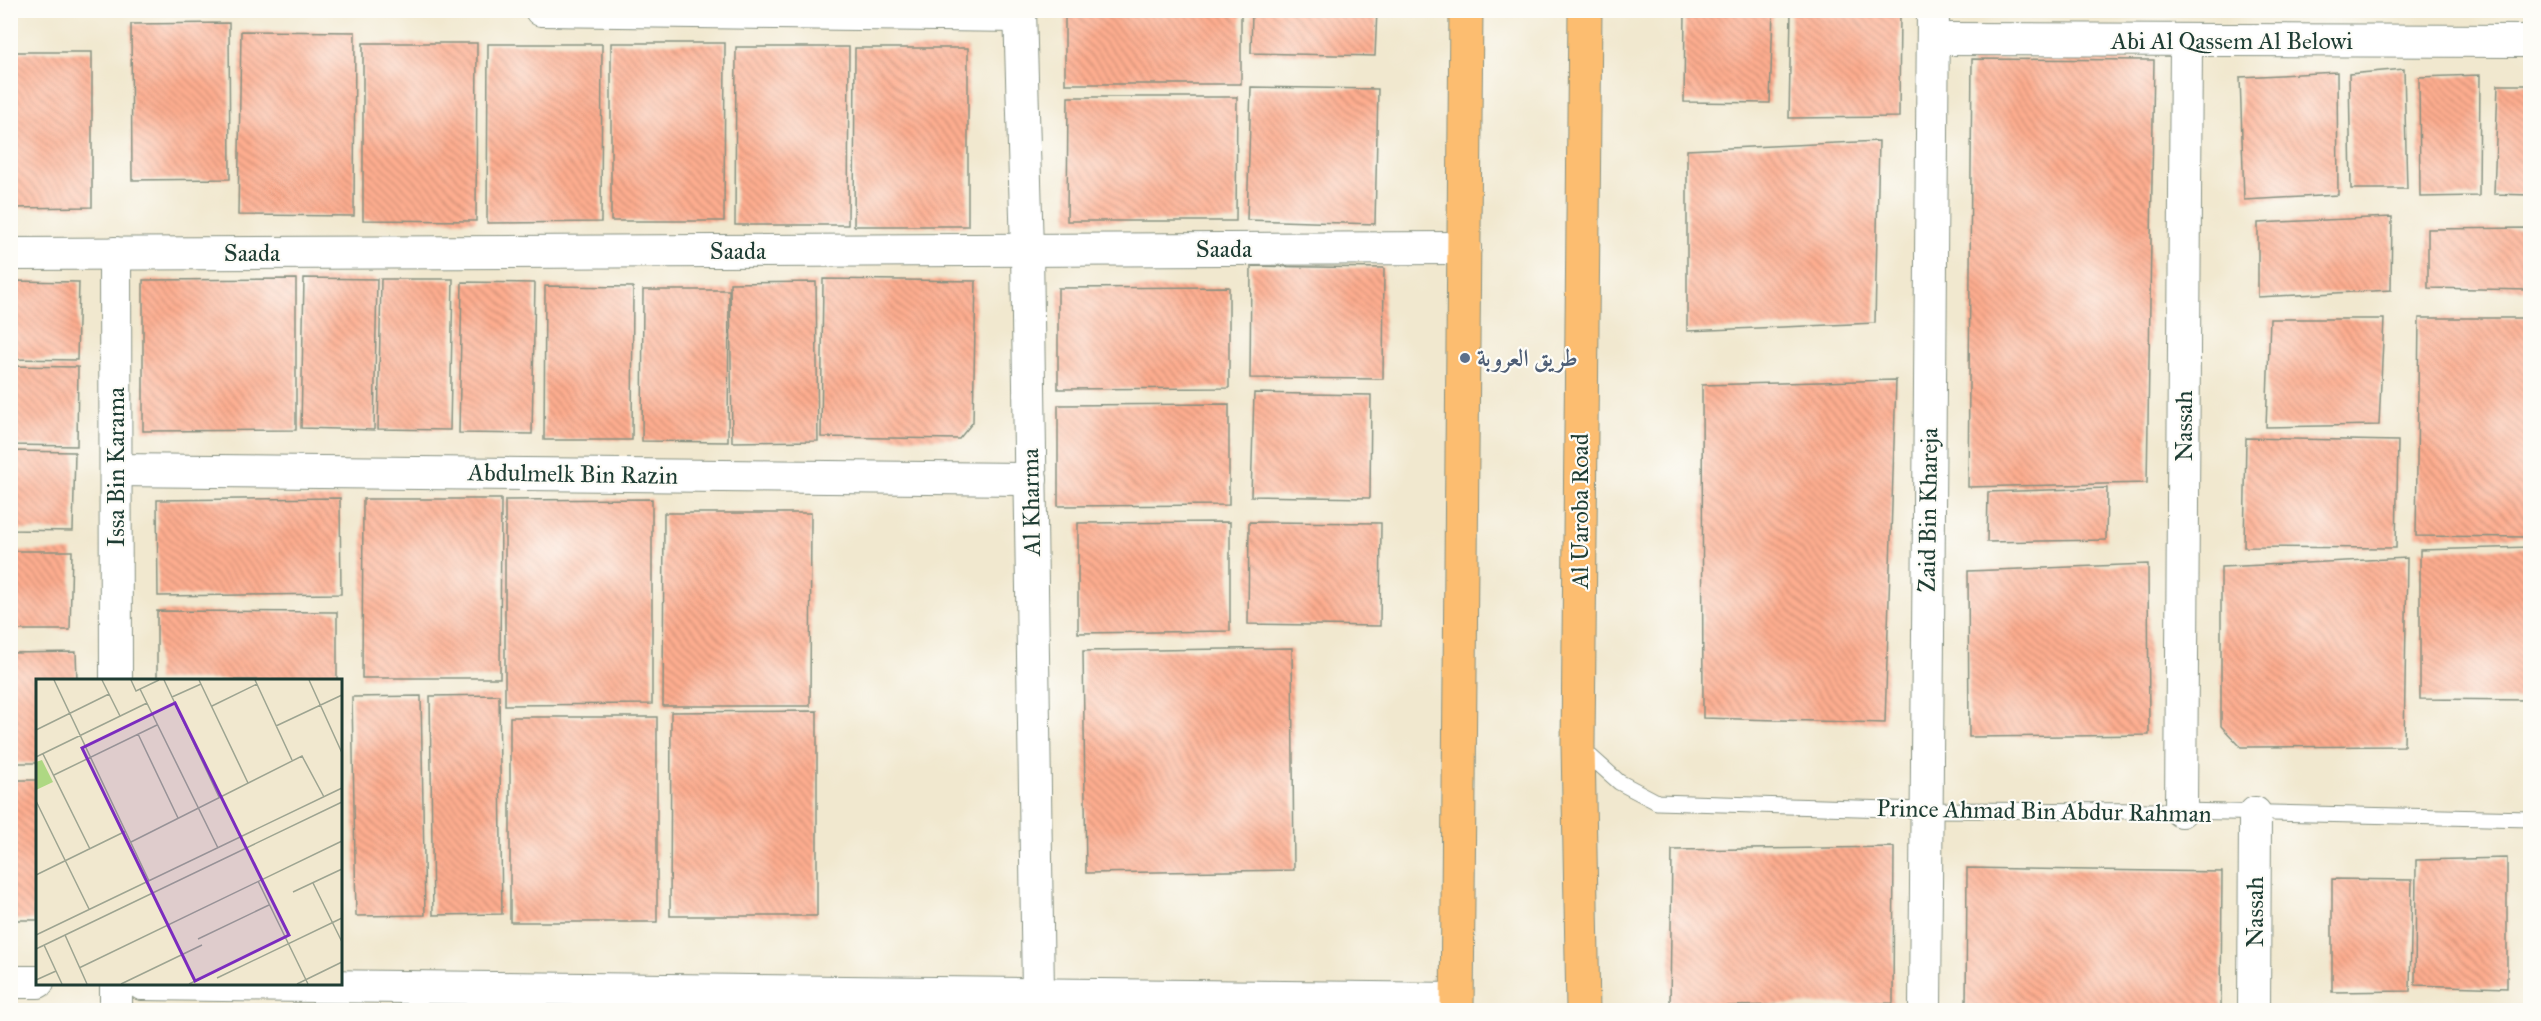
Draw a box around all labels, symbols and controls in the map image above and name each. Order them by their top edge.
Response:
street label: Abi Al Qassem Al Belowi [2110,26,2353,56]
street label: Saada [1196,234,1253,264]
street label: Saada [710,236,767,266]
street label: Saada [224,238,281,268]
place label: طريق العروبة [1477,343,1578,373]
marker: طريق العروبة [1458,351,1472,365]
street label: Issa Bin Karama [101,386,131,547]
street label: Nassah [2169,391,2199,461]
street label: Zaid Bin Khareja [1912,427,1944,593]
street label: Al Uaroba Road [1565,433,1595,590]
street label: Al Kharma [1015,447,1047,557]
street label: Abdulmelk Bin Razin [467,457,678,491]
inset map [36,679,342,985]
street label: Prince Ahmad Bin Abdur Rahman [1876,793,2212,829]
street label: Nassah [2240,877,2270,947]

